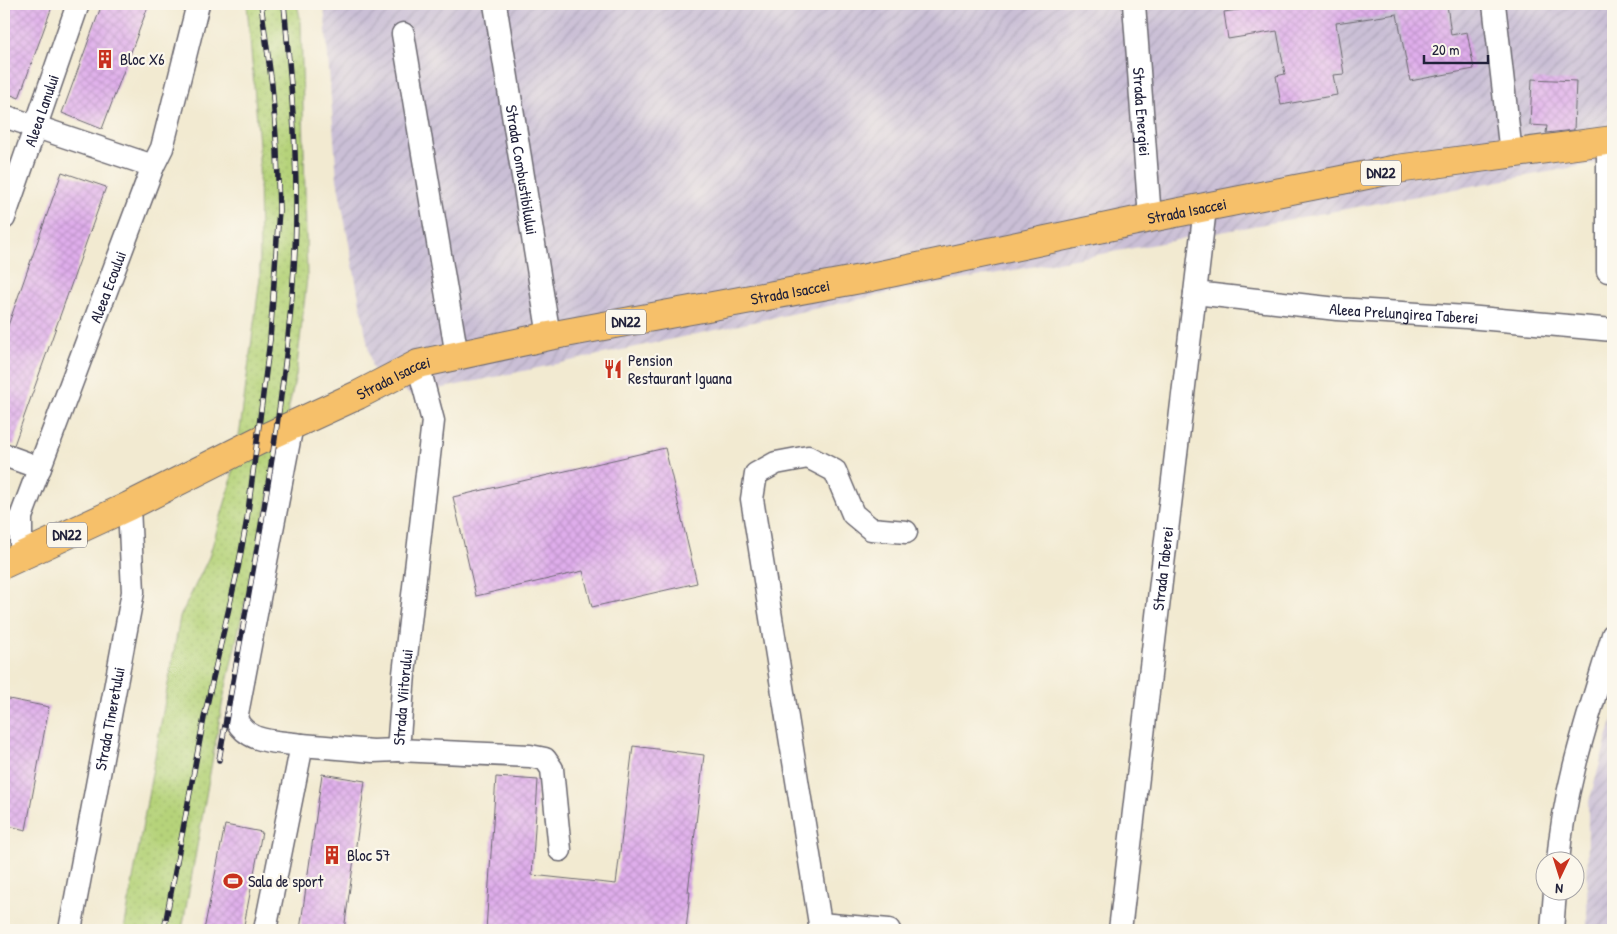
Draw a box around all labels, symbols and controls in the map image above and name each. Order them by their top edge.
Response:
scale bar [1424,32,1488,64]
text: 20 m [1432,39,1459,60]
building icon: Bloc X6 [94,48,116,70]
place label: Bloc X6 [120,48,165,70]
street label: Strada Energiei [1128,66,1156,157]
street label: Aleea Lanului [19,71,64,149]
street label: Strada Combustibilului [501,103,543,236]
road number: DN22 [1361,160,1401,186]
street label: Strada Isaccei [1145,192,1228,229]
street label: Aleea Ecoului [84,248,131,326]
street label: Strada Isaccei [749,274,832,310]
street label: Aleea Prelungirea Taberei [1328,297,1479,329]
road number: DN22 [606,310,646,334]
place label: Pension Restaurant Iguana [628,349,732,389]
street label: Strada Isaccei [353,351,432,405]
restaurant icon: Pension Restaurant Iguana [602,358,624,380]
road number: DN22 [47,522,87,548]
street label: Strada Taberei [1147,525,1178,612]
street label: Strada Viitorului [387,648,418,746]
street label: Strada Tineretului [89,665,130,772]
building icon: Bloc 57 [321,844,343,866]
place label: Bloc 57 [347,844,390,866]
north arrow [1534,852,1584,902]
sports icon: Sala de sport [222,870,244,892]
place label: Sala de sport [248,870,324,892]
text: N [1554,880,1563,899]

